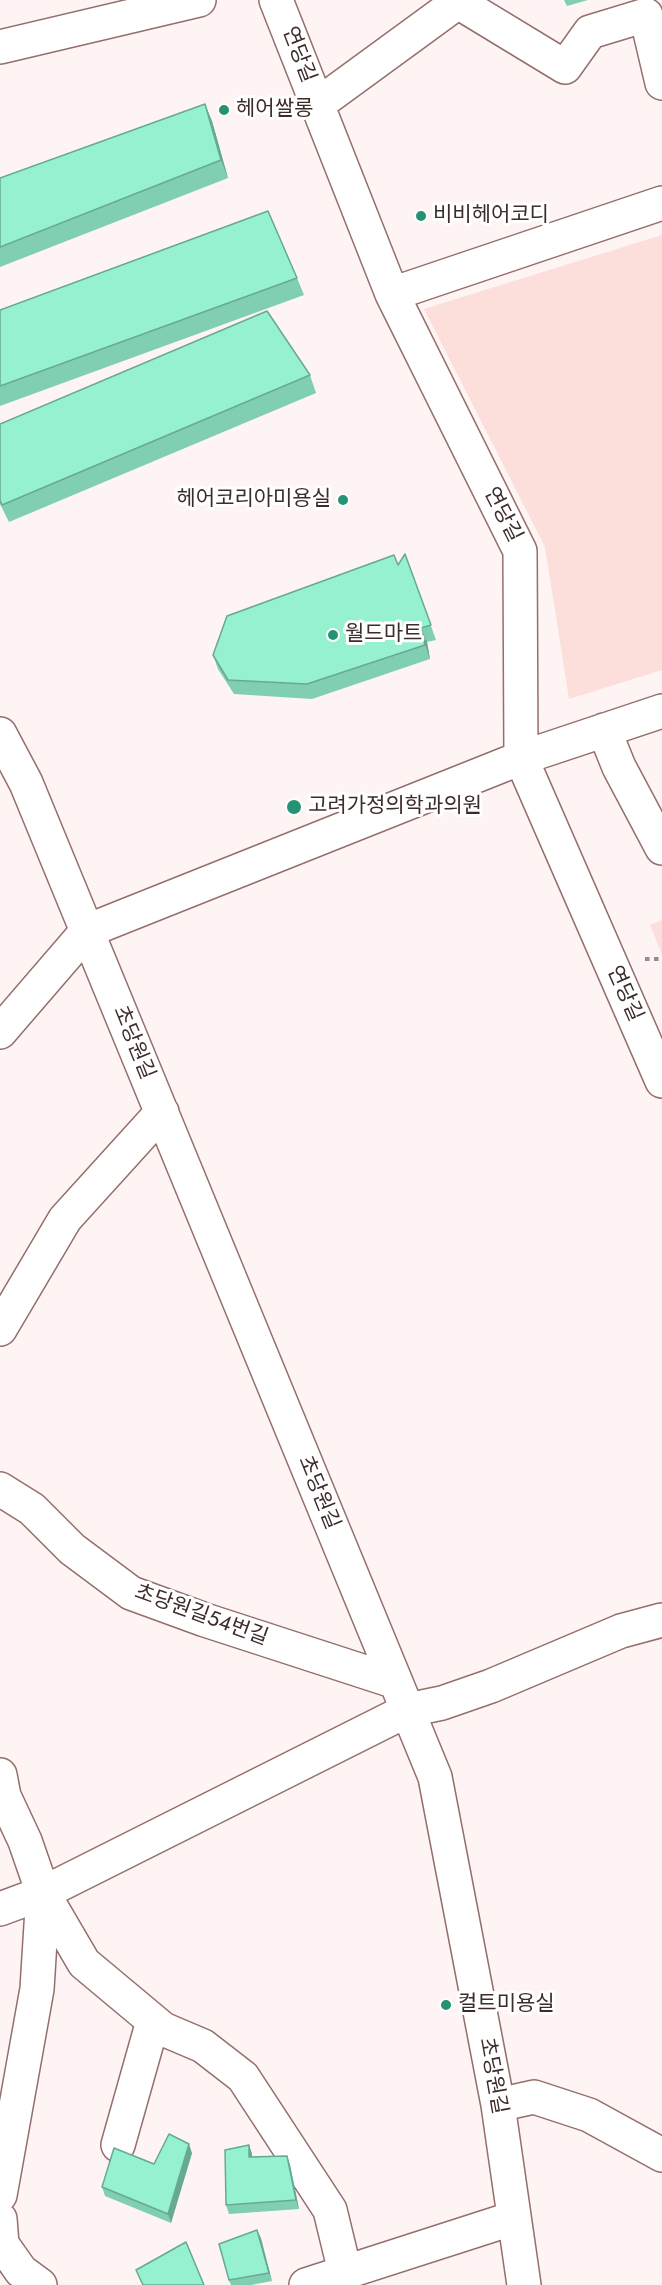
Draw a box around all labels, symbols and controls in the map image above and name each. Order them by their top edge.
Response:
street label: 연당길 [276,23,320,87]
place label: 헤어쌀롱 [236,97,313,123]
marker: 헤어쌀롱 [217,103,231,117]
place label: 비비헤어코디 [433,203,549,229]
marker: 비비헤어코디 [414,209,428,223]
street label: 연당길 [478,483,526,547]
place label: 헤어코리아미용실 [176,487,331,513]
marker: 헤어코리아미용실 [336,493,350,507]
place label: 월드마트 [345,622,422,648]
marker: 월드마트 [326,628,340,642]
place label: 고려가정의학과의원 [308,794,482,820]
marker: 고려가정의학과의원 [285,798,303,816]
street label: 연당길 [601,962,647,1026]
street label: 초당원길 [107,1002,159,1084]
street label: 초당원길 [292,1452,344,1534]
street label: 초당원길54번길 [131,1580,271,1652]
place label: 컬트미용실 [458,1992,555,2018]
marker: 컬트미용실 [439,1998,453,2012]
street label: 초당원길 [473,2036,511,2116]

